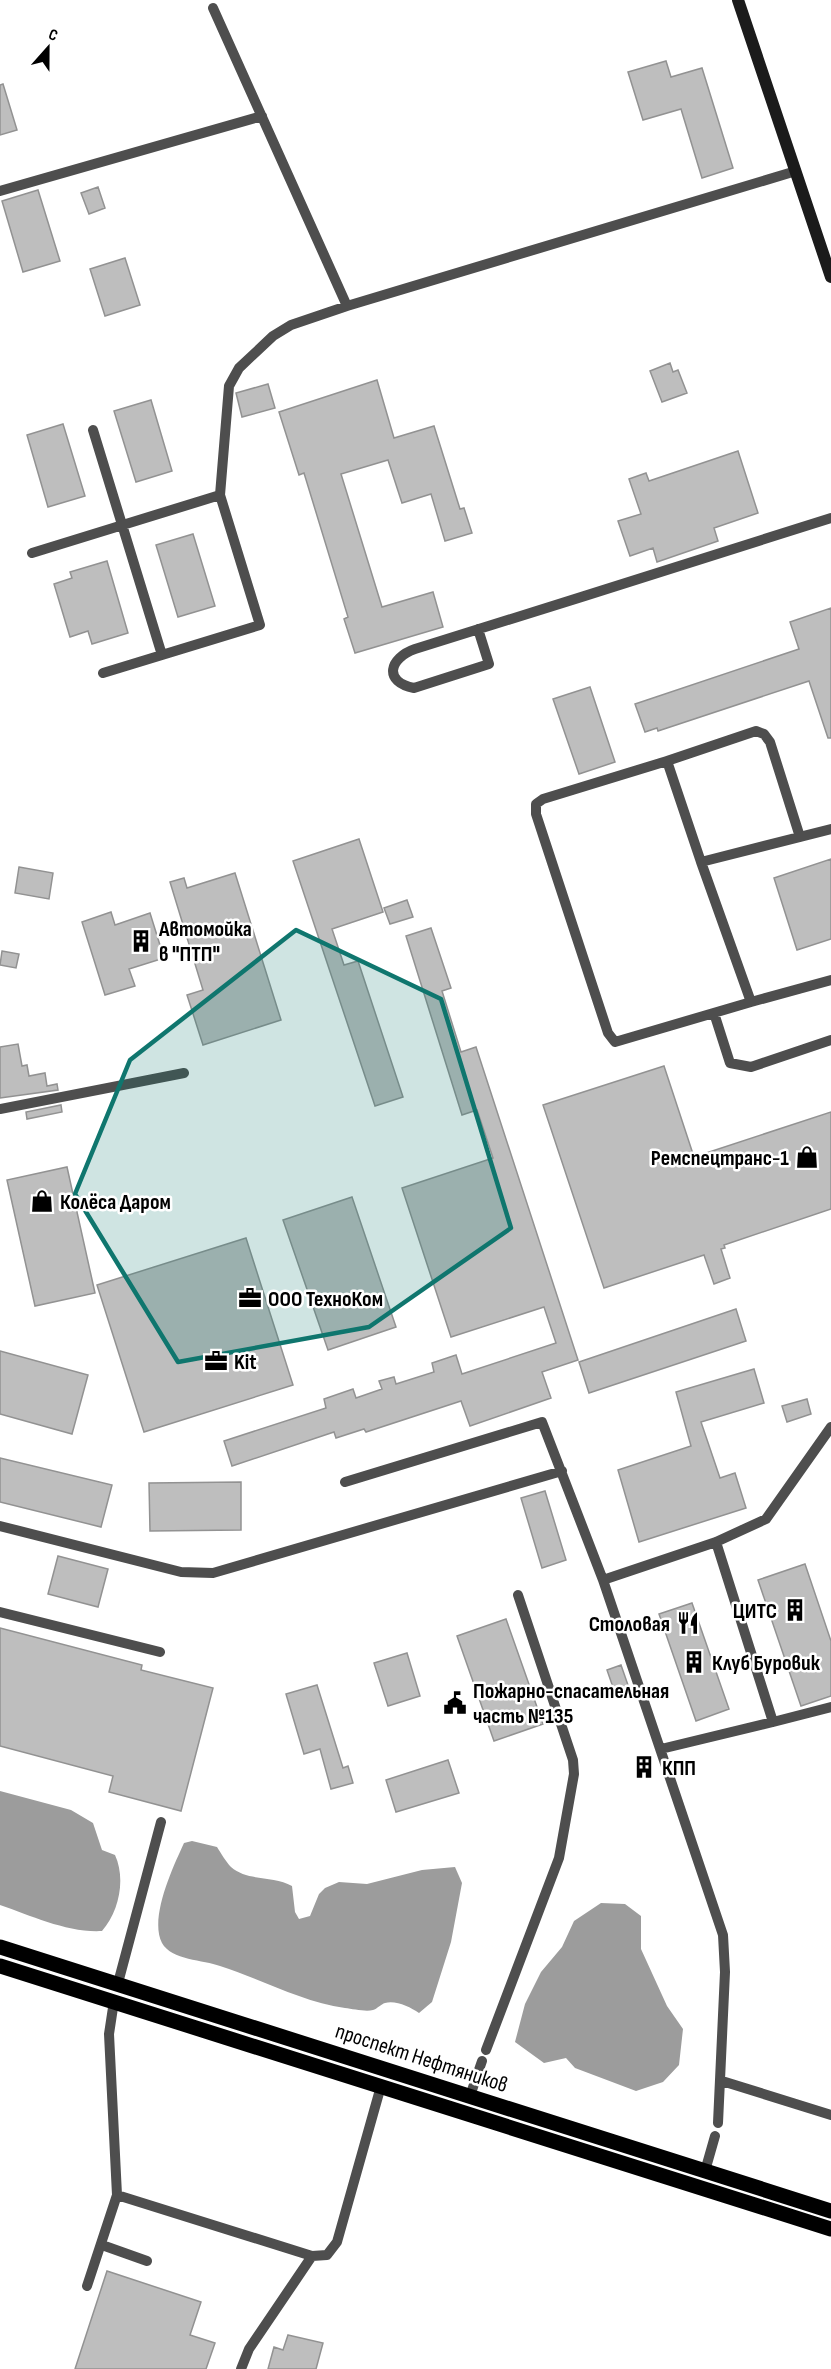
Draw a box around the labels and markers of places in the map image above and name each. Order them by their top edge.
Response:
place label: Автомойка в "ПТП" [158,916,252,968]
building icon: Автомойка в "ПТП" [128,928,154,954]
shop icon: Ремспецтранс-1 [794,1144,820,1170]
place label: Ремспецтранс-1 [651,1145,789,1172]
shop icon: Колёса Даром [29,1188,55,1214]
place label: Колёса Даром [60,1189,171,1216]
office icon: ООО ТехноКом [237,1285,263,1311]
place label: ООО ТехноКом [268,1286,383,1313]
office icon: Kit [203,1348,229,1374]
place label: Kit [234,1349,257,1376]
building icon: ЦИТС [782,1597,808,1623]
place label: ЦИТС [733,1598,777,1625]
restaurant icon: Столовая [675,1610,701,1636]
place label: Столовая [589,1611,670,1638]
building icon: Клуб Буровик [681,1649,707,1675]
place label: Клуб Буровик [712,1650,821,1677]
place label: Пожарно-спасательная часть №135 [473,1678,669,1730]
public building icon: Пожарно-спасательная часть №135 [442,1690,468,1716]
building icon: КПП [631,1754,657,1780]
place label: КПП [662,1755,696,1782]

